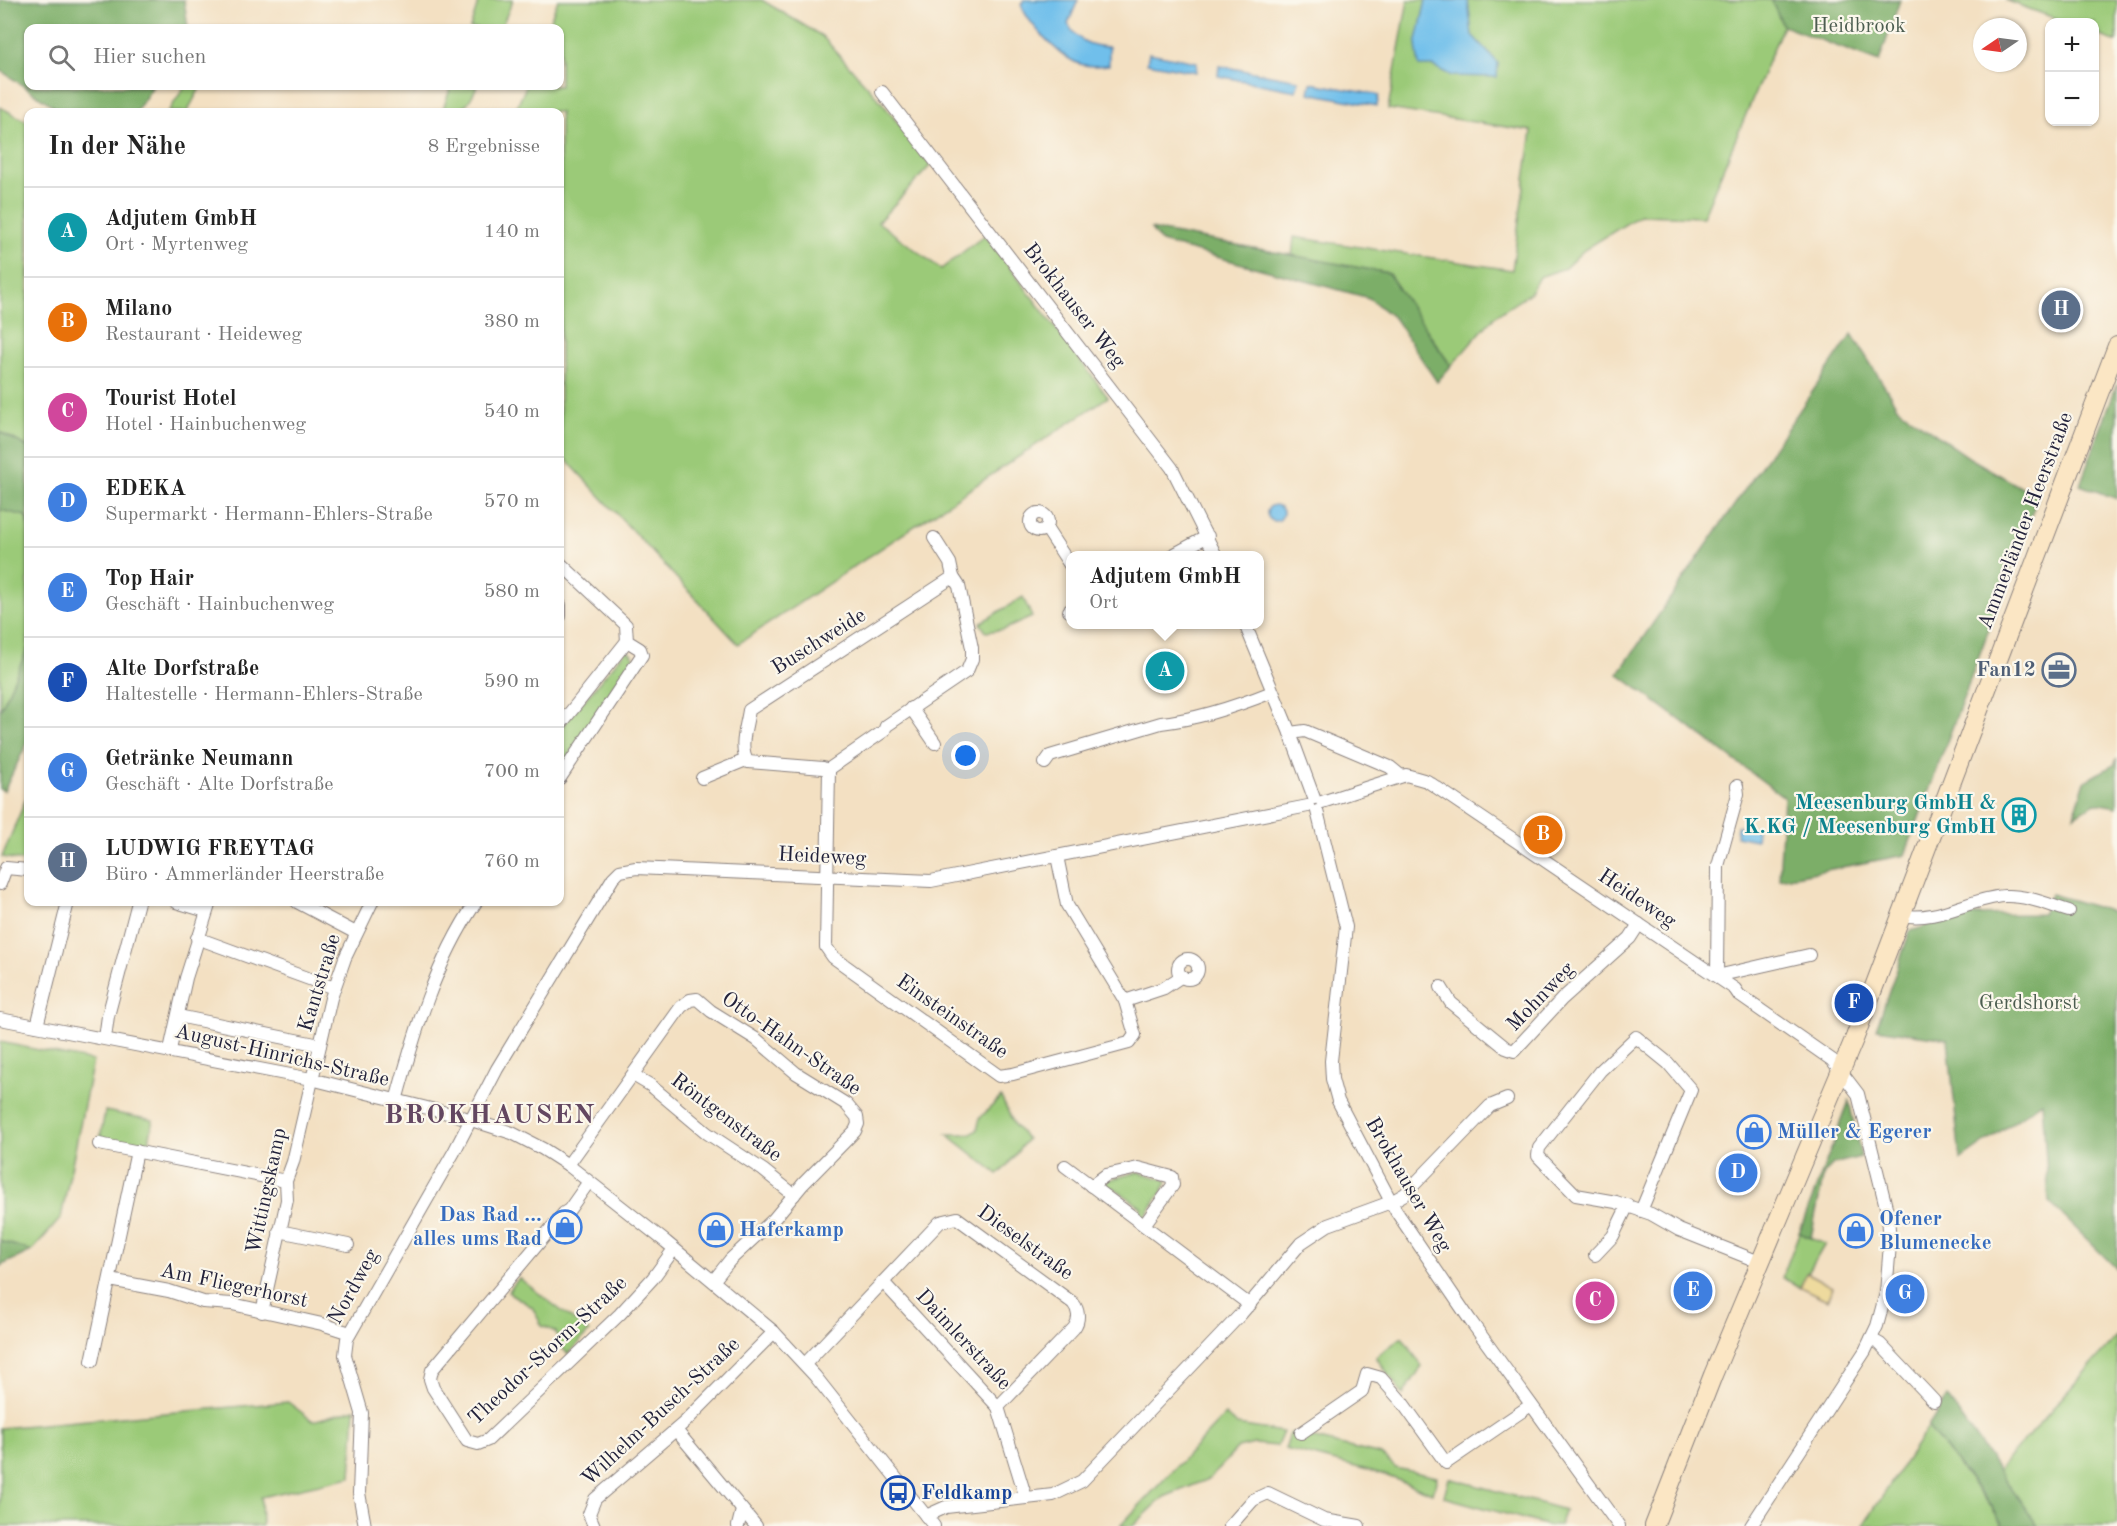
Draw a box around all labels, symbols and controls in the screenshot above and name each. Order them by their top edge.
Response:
park label: Heidbrook [1812,16,1906,37]
north arrow [1973,18,2027,72]
map controls [2045,18,2099,126]
button: + [2045,18,2099,72]
search box [24,24,564,90]
icon: search [45,41,78,74]
text: Hier suchen [93,46,206,68]
button: − [2045,72,2099,126]
text: In der Nähe [48,134,186,160]
text: 8 Ergebnisse [428,137,540,157]
text: Adjutem GmbH [105,208,257,230]
text: A [60,222,75,242]
text: 140 m [484,222,540,242]
text: Ort · Myrtenweg [105,235,248,255]
street label: Brokhauser Weg [1019,240,1130,373]
pin: H [2042,288,2080,332]
text: Milano [105,298,172,320]
text: B [60,312,75,332]
text: 380 m [484,312,540,332]
text: Restaurant · Heideweg [105,325,302,345]
text: Tourist Hotel [105,388,237,410]
text: C [61,402,74,422]
text: 540 m [484,402,540,422]
street label: Ammerländer Heerstraße [1975,410,2077,632]
text: Hotel · Hainbuchenweg [105,415,306,435]
text: EDEKA [105,478,186,500]
text: D [60,492,75,512]
text: 570 m [484,492,540,512]
text: Supermarkt · Hermann-Ehlers-Straße [105,505,433,525]
popup [1066,551,1264,629]
text: Adjutem GmbH [1089,566,1241,588]
text: Top Hair [105,568,194,590]
text: E [61,582,74,602]
text: 580 m [484,582,540,602]
text: Ort [1089,593,1118,613]
text: Geschäft · Hainbuchenweg [105,595,334,615]
street label: Buschweide [768,605,870,679]
pin: A [1146,648,1184,694]
office icon: Fan12 [2041,652,2077,688]
text: Alte Dorfstraße [105,658,259,680]
place label: Fan12 [1976,660,2036,681]
text: F [61,672,74,692]
text: 590 m [484,672,540,692]
text: Haltestelle · Hermann-Ehlers-Straße [105,685,423,705]
your location [951,741,980,770]
text: Getränke Neumann [105,748,294,770]
text: G [60,762,75,782]
text: 700 m [484,762,540,782]
text: Geschäft · Alte Dorfstraße [105,775,333,795]
place label: Meesenburg GmbH & K.KG / Meesenburg GmbH [1744,793,1996,838]
building icon: Meesenburg GmbH & K.KG / Meesenburg GmbH [2001,797,2037,833]
pin: B [1524,812,1562,858]
text: LUDWIG FREYTAG [105,838,315,860]
street label: Heideweg [777,844,868,870]
text: H [59,852,76,872]
text: 760 m [484,852,540,872]
text: Büro · Ammerländer Heerstraße [105,865,384,885]
street label: Heideweg [1594,865,1680,933]
street label: Kantstraße [295,932,345,1034]
street label: Mohnweg [1503,958,1579,1036]
street label: Einsteinstraße [892,971,1012,1063]
pin: F [1834,980,1874,1026]
street label: Otto-Hahn-Straße [717,988,865,1100]
park label: Gerdshorst [1979,993,2079,1014]
street label: August-Hinrichs-Straße [173,1021,391,1091]
street label: Röntgenstraße [667,1070,785,1166]
district label: BROKHAUSEN [384,1102,596,1129]
street label: Brokhauser Weg [1361,1114,1455,1257]
shop icon: Müller & Egerer [1736,1114,1772,1150]
place label: Müller & Egerer [1777,1122,1932,1143]
street label: Wittingskamp [243,1126,291,1256]
pin: D [1718,1150,1758,1196]
street label: Dieselstraße [973,1201,1077,1285]
place label: Das Rad ... alles ums Rad [413,1205,542,1250]
shop icon: Das Rad ... alles ums Rad [547,1209,583,1245]
place label: Ofener Blumenecke [1879,1209,1992,1254]
shop icon: Haferkamp [698,1212,734,1248]
shop icon: Ofener Blumenecke [1838,1213,1874,1249]
place label: Haferkamp [739,1220,844,1241]
street label: Nordweg [325,1245,383,1328]
street label: Am Fliegerhorst [158,1260,310,1312]
pin: E [1674,1268,1712,1314]
street label: Theodor-Storm-Straße [465,1272,631,1430]
pin: G [1886,1272,1924,1316]
pin: C [1576,1278,1614,1324]
street label: Daimlerstraße [911,1286,1015,1394]
street label: Wilhelm-Busch-Straße [578,1334,744,1490]
bus stop icon: Feldkamp [880,1475,916,1511]
place label: Feldkamp [921,1483,1012,1504]

